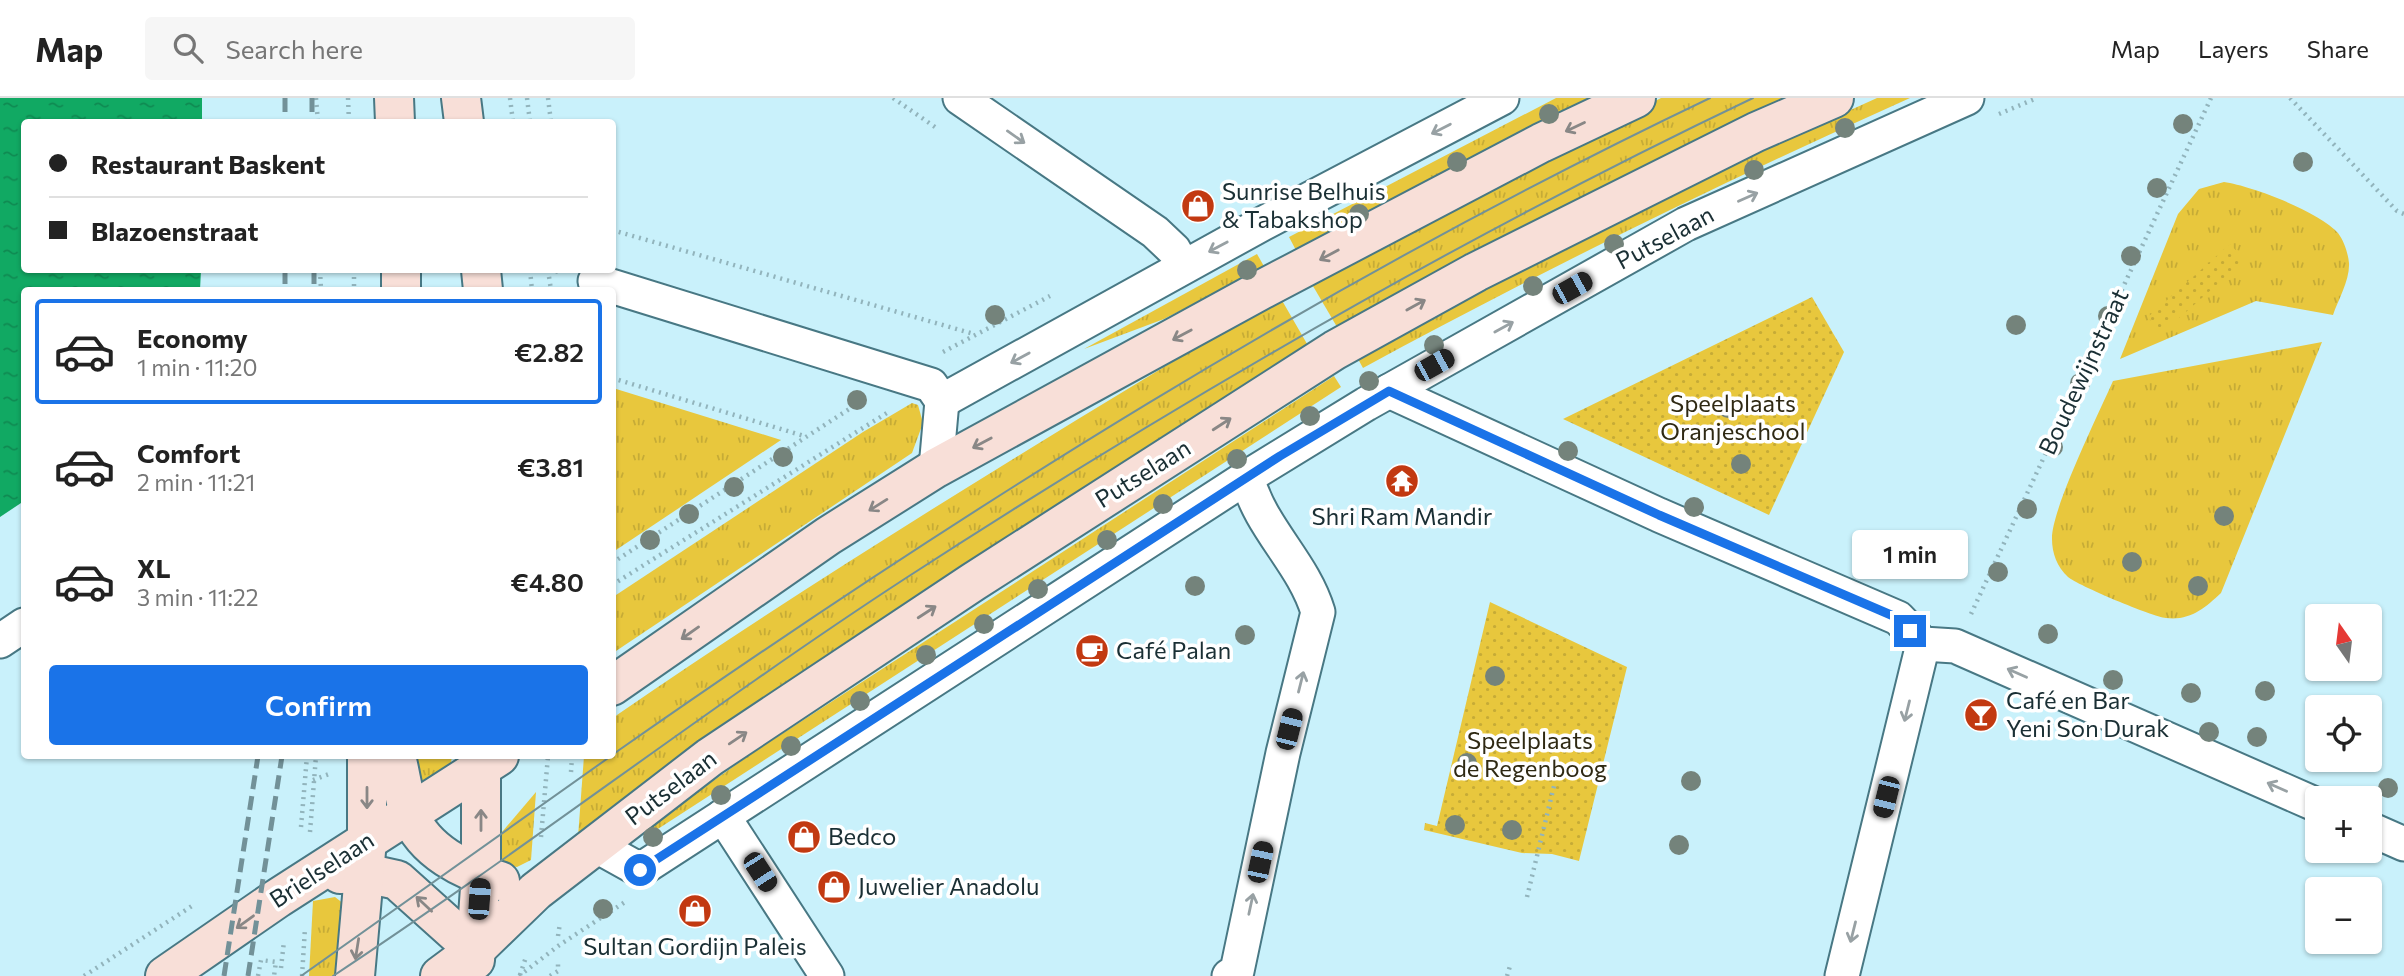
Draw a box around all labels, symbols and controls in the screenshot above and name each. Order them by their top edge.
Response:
search box [145,17,635,80]
text: Map [35,28,103,69]
icon: search [169,29,207,67]
text: Search here [225,33,363,64]
text: Map [2111,34,2160,63]
text: Layers [2198,34,2269,63]
text: Share [2307,34,2369,63]
one-way arrow [1565,121,1586,135]
one-way arrow [1431,123,1452,137]
one-way arrow [1006,130,1025,144]
text: Restaurant Baskent [91,148,325,179]
place label: Sunrise Belhuis & Tabakshop [1222,176,1386,233]
shop icon: Sunrise Belhuis & Tabakshop [1179,187,1217,225]
one-way arrow [1737,190,1758,203]
street label: Putselaan [1610,199,1718,275]
text: Blazoenstraat [91,215,258,246]
one-way arrow [1209,240,1229,254]
one-way arrow [1319,248,1340,262]
car [1549,269,1596,307]
street label: Boudewijnstraat [2032,284,2134,459]
one-way arrow [1405,298,1426,311]
icon: car [53,320,116,383]
one-way arrow [1493,320,1514,333]
text: Economy [137,322,248,353]
one-way arrow [1172,329,1193,342]
text: €2.82 [514,336,584,367]
car [1411,346,1458,384]
one-way arrow [1010,351,1030,365]
text: 1 min · 11:20 [137,353,257,381]
park label: Speelplaats Oranjeschool [1660,388,1806,445]
one-way arrow [1212,416,1231,431]
street label: Putselaan [1089,432,1195,513]
icon: car [53,435,116,498]
text: Comfort [137,437,240,468]
one-way arrow [972,437,993,450]
text: €3.81 [517,451,584,482]
temple icon: Shri Ram Mandir [1383,462,1421,500]
text: 2 min · 11:21 [137,468,255,496]
one-way arrow [869,498,889,512]
place label: Shri Ram Mandir [1312,501,1493,530]
callout: 1 min [1852,530,1968,578]
text: 1 min [1883,540,1937,568]
icon: car [53,550,116,613]
text: XL [137,552,171,583]
text: €4.80 [511,566,584,597]
text: 3 min · 11:22 [137,583,259,611]
north arrow [2305,604,2382,681]
map controls [2305,604,2382,954]
one-way arrow [917,605,936,619]
route end [1894,615,1926,647]
one-way arrow [681,626,700,640]
cafe icon: Café Palan [1073,632,1111,670]
place label: Café Palan [1116,635,1231,664]
button: Confirm [49,665,588,745]
one-way arrow [2007,666,2028,679]
one-way arrow [1295,671,1308,694]
place label: Café en Bar Yeni Son Durak [2006,685,2169,742]
button: locate [2305,695,2382,772]
bar icon: Café en Bar Yeni Son Durak [1962,696,2000,734]
one-way arrow [1900,699,1913,722]
car [1274,706,1305,752]
park label: Speelplaats de Regenboog [1453,725,1607,782]
one-way arrow [728,731,747,746]
street label: Putselaan [619,743,721,831]
car [1871,774,1902,820]
one-way arrow [2266,780,2288,793]
one-way arrow [360,786,374,809]
button: + [2305,786,2382,863]
one-way arrow [474,809,488,832]
shop icon: Bedco [785,818,823,856]
place label: Bedco [828,821,896,850]
street label: Brielselaan [264,824,379,913]
car [1246,839,1275,885]
car [740,849,781,895]
route start [624,854,656,886]
shop icon: Juwelier Anadolu [815,868,853,906]
place label: Juwelier Anadolu [858,871,1040,900]
car [468,877,491,921]
button: − [2305,877,2382,954]
shop icon: Sultan Gordijn Paleis [676,892,714,930]
one-way arrow [1245,893,1258,916]
one-way arrow [416,896,433,913]
one-way arrow [236,915,255,929]
one-way arrow [1846,920,1859,943]
place label: Sultan Gordijn Paleis [583,931,807,960]
one-way arrow [351,937,364,960]

